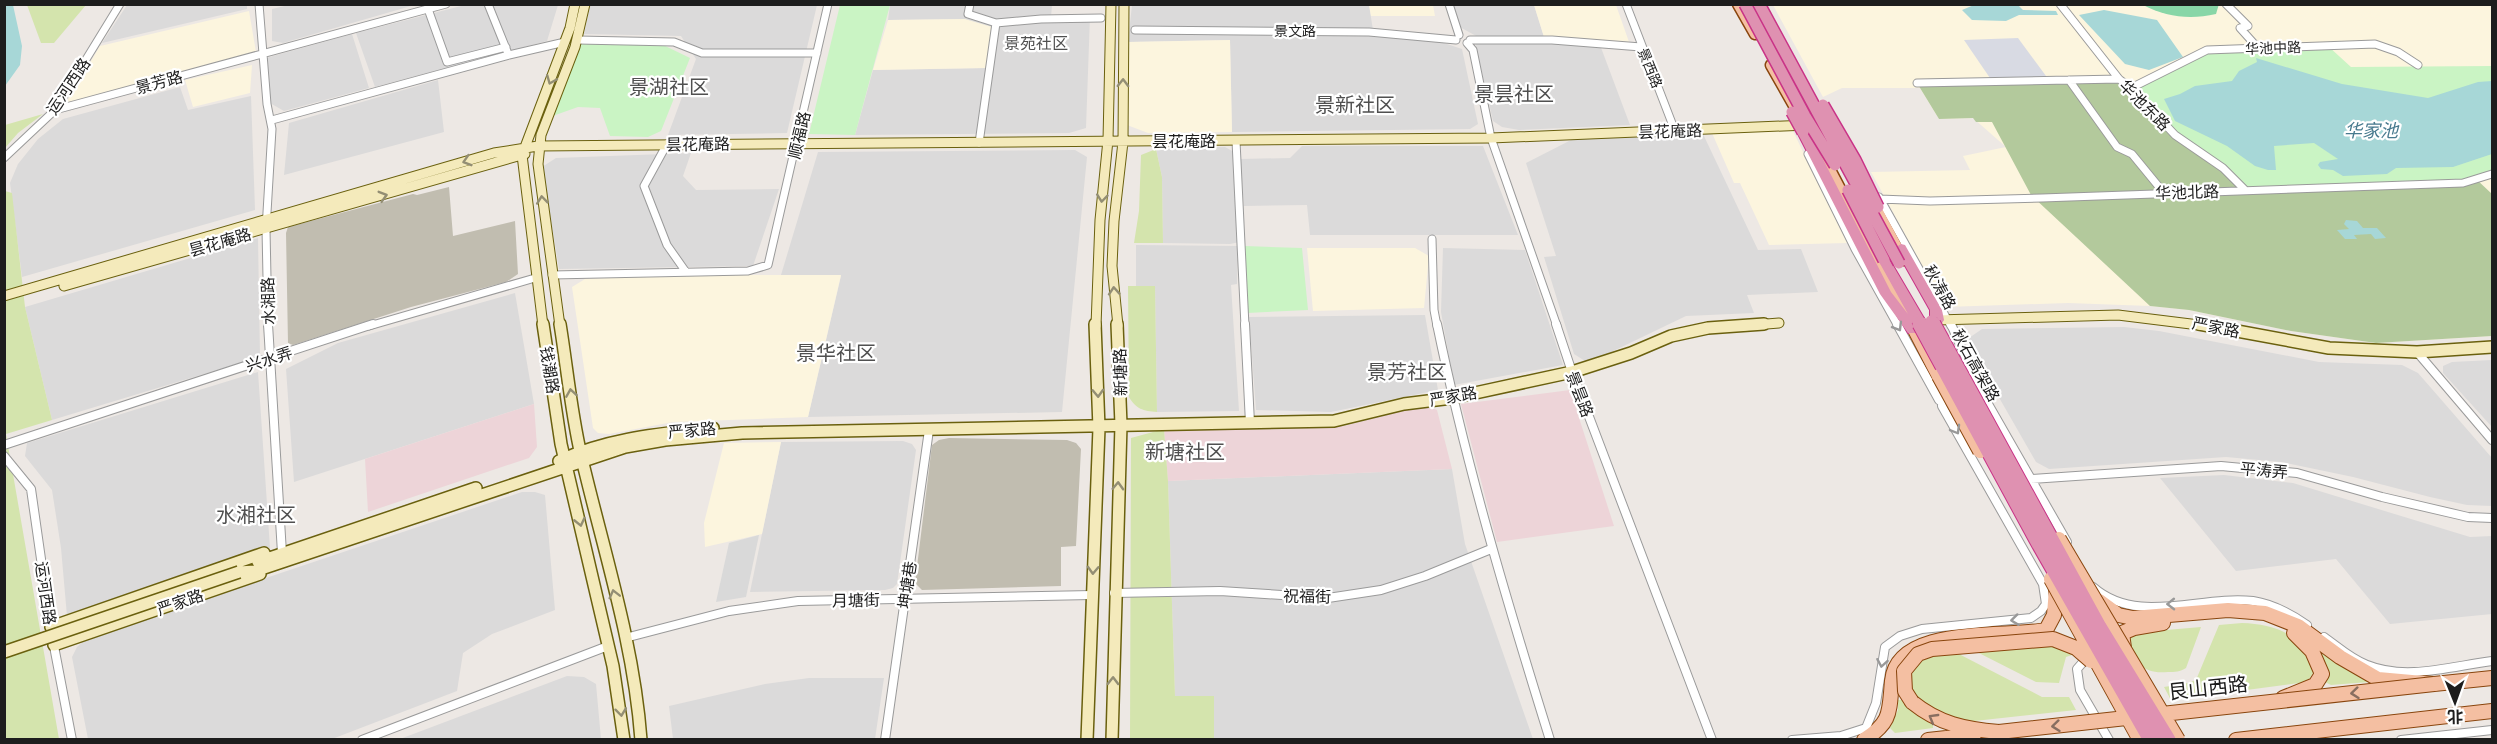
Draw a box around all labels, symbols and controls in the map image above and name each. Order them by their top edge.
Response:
street label: 景文路 [1274,22,1316,40]
district label: 景苑社区 [1004,33,1068,53]
street label: 华池中路 [2245,38,2301,58]
street label: 景西路 [1634,45,1666,91]
street label: 运河西路 [42,54,94,118]
street label: 景芳路 [133,66,185,98]
district label: 景湖社区 [629,73,709,100]
one-way arrow [545,74,558,85]
street label: 华池东路 [2115,75,2175,135]
one-way arrow [1117,79,1130,88]
district label: 景昙社区 [1474,80,1554,107]
district label: 景新社区 [1315,91,1395,118]
street label: 顺福路 [784,109,814,161]
water label: 华家池 [2344,119,2400,142]
street label: 昙花庵路 [1638,120,1702,142]
street label: 昙花庵路 [1152,131,1216,151]
street label: 昙花庵路 [666,133,730,155]
one-way arrow [462,154,473,166]
street label: 华池北路 [2155,181,2219,203]
one-way arrow [377,191,388,203]
one-way arrow [1096,193,1109,202]
one-way arrow [537,196,549,205]
street label: 昙花庵路 [186,224,254,260]
street label: 秋涛路 [1920,261,1960,313]
street label: 水湘路 [257,277,279,325]
one-way arrow [1108,287,1121,296]
street label: 严家路 [2191,313,2241,341]
one-way arrow [1891,321,1903,331]
street label: 秋石高架路 [1948,325,2004,405]
district label: 景华社区 [796,339,876,366]
street label: 兴水弄 [243,342,295,376]
street label: 钱潮路 [536,345,564,395]
street label: 新塘路 [1110,348,1130,396]
district label: 景芳社区 [1367,358,1447,385]
street label: 景昙路 [1562,368,1598,420]
street label: 严家路 [1428,382,1478,410]
one-way arrow [565,388,578,398]
one-way arrow [1092,388,1104,397]
street label: 严家路 [667,418,717,442]
one-way arrow [1949,424,1960,435]
district label: 新塘社区 [1145,438,1225,465]
street label: 平涛弄 [2239,458,2289,482]
one-way arrow [1112,482,1125,491]
district label: 水湘社区 [216,501,296,528]
one-way arrow [572,517,585,527]
street label: 运河西路 [32,560,60,626]
street label: 坤塘巷 [894,560,920,610]
one-way arrow [1086,566,1099,575]
street label: 严家路 [154,585,206,619]
street label: 祝福街 [1283,586,1331,606]
one-way arrow [609,589,622,599]
street label: 月塘街 [832,590,880,610]
one-way arrow [2166,598,2175,611]
one-way arrow [2011,613,2020,626]
one-way arrow [1876,658,1888,668]
street label: 艮山西路 [2167,670,2249,705]
north arrow [2425,672,2485,732]
one-way arrow [1107,677,1119,686]
one-way arrow [2350,686,2359,699]
text: 北 [2447,707,2463,727]
one-way arrow [615,708,627,717]
one-way arrow [1929,714,1939,726]
one-way arrow [2052,719,2061,732]

